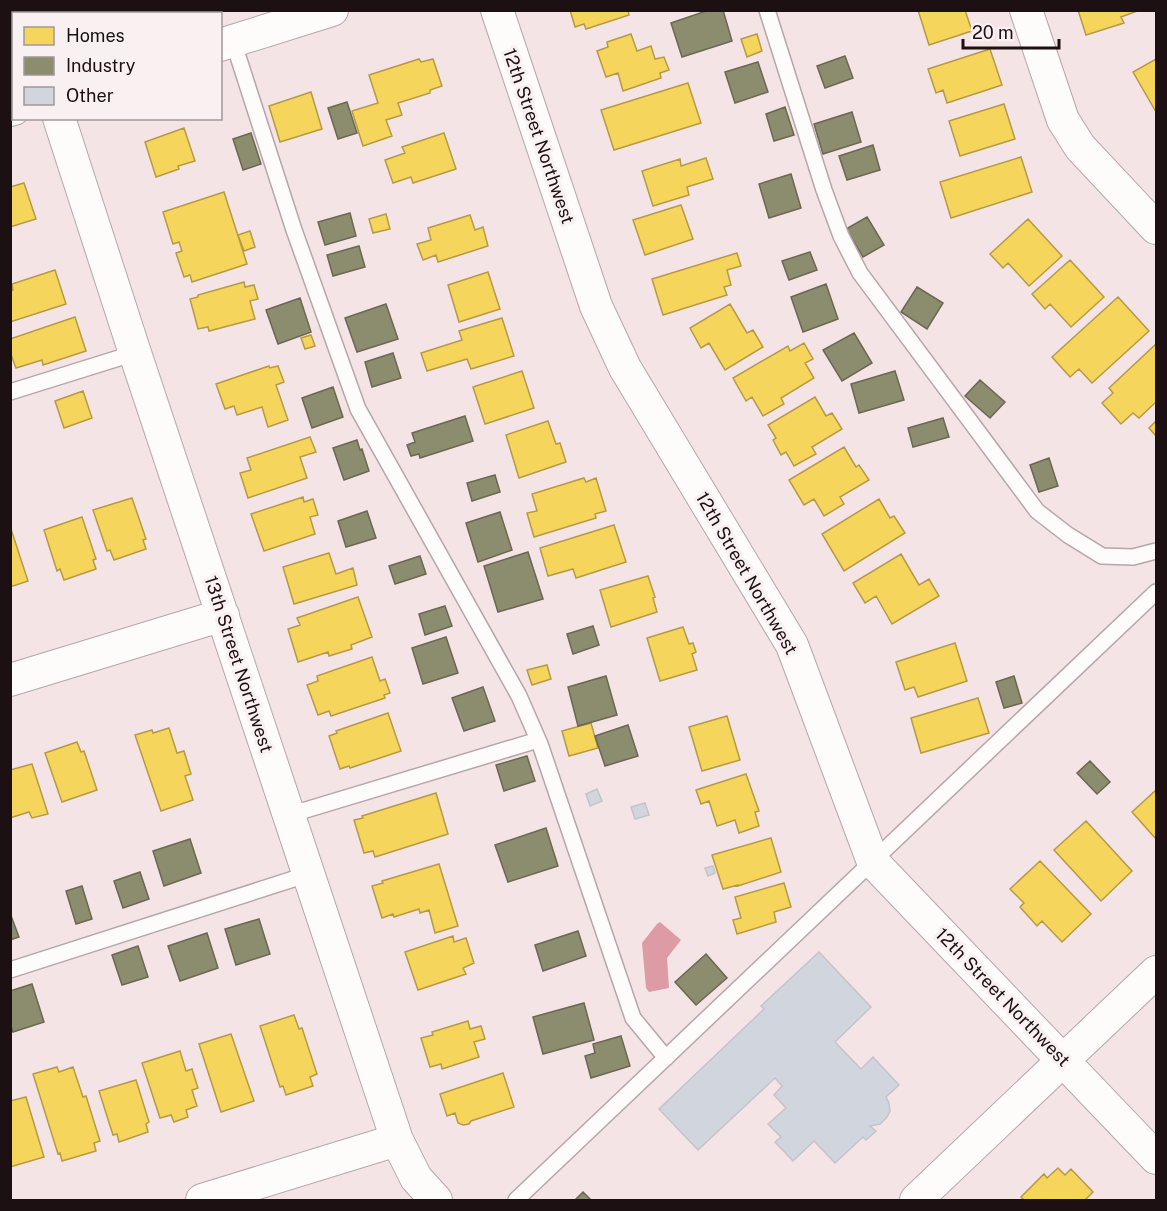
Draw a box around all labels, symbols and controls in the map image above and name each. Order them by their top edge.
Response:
legend [12,12,222,120]
scale bar [963,12,1059,50]
text: 20 m [972,22,1014,43]
text: Homes [66,25,125,46]
street label: 12th Street Northwest [499,46,579,226]
text: Industry [66,55,136,76]
text: Other [66,85,114,106]
street label: 12th Street Northwest [692,488,802,658]
street label: 13th Street Northwest [200,573,278,755]
street label: 12th Street Northwest [931,923,1075,1071]

